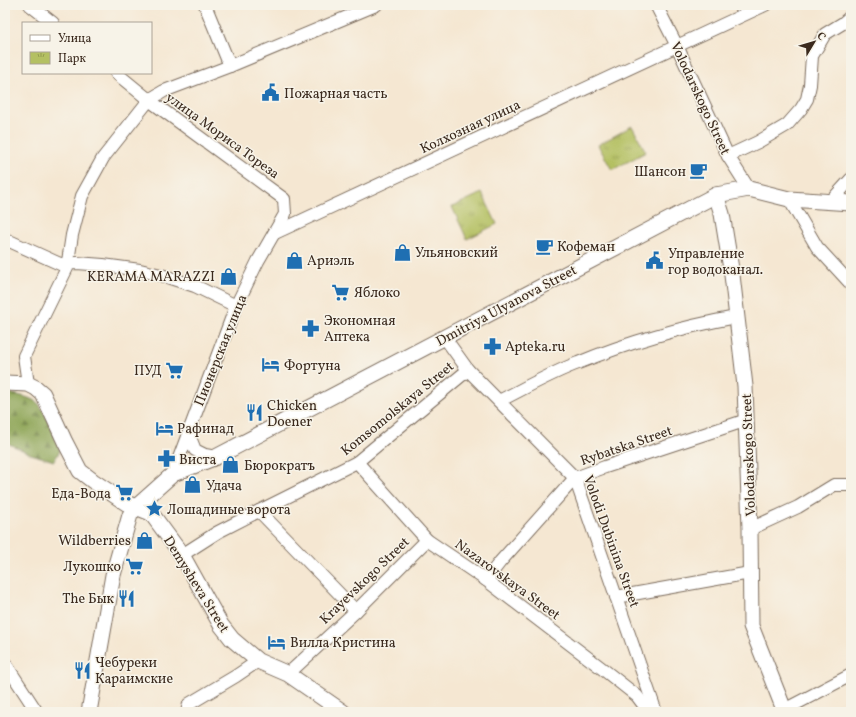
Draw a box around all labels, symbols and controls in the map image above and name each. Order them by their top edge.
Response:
legend [22,22,152,74]
north arrow [794,22,834,62]
text: С [813,29,829,44]
text: Улица [58,31,91,47]
street label: Volodarskogo Street [665,39,734,158]
text: Парк [58,51,86,67]
public building icon: Пожарная часть [261,83,281,103]
place label: Пожарная часть [284,85,387,104]
street label: улица Мориса Тореза [161,88,283,184]
street label: Колхозная улица [417,96,524,159]
cafe icon: Шансон [689,161,709,181]
place label: Шансон [634,163,686,182]
cafe icon: Кофеман [534,236,554,256]
place label: Кофеман [557,238,615,257]
shop icon: Ульяновский [392,242,412,262]
place label: Ульяновский [415,244,498,263]
place label: Управление гор водоканал. [668,245,763,280]
shop icon: Ариэль [284,250,304,270]
public building icon: Управление гор водоканал. [645,251,665,271]
place label: Ариэль [307,252,355,271]
street label: Dmitriya Ulyanova Street [433,261,580,352]
shop icon: KERAMA MARAZZI [218,266,238,286]
place label: KERAMA MARAZZI [87,268,215,287]
supermarket icon: Яблоко [331,282,351,302]
place label: Яблоко [354,284,400,303]
street label: Пионерская улица [190,292,252,409]
place label: Экономная Аптека [324,312,395,347]
pharmacy icon: Экономная Аптека [301,318,321,338]
pharmacy icon: Apteka.ru [482,336,502,356]
place label: Apteka.ru [505,338,565,357]
hotel icon: Фортуна [261,355,281,375]
place label: Фортуна [284,357,341,376]
street label: Komsomolskaya Street [337,358,459,461]
supermarket icon: ПУД [165,360,185,380]
place label: ПУД [134,362,162,381]
street label: Volodarskogo Street [738,393,761,517]
place label: Chicken Doener [267,397,317,432]
restaurant icon: Chicken Doener [244,403,264,423]
hotel icon: Рафинад [154,418,174,438]
place label: Рафинад [177,420,234,439]
street label: Rybatska Street [578,422,675,471]
pharmacy icon: Виста [156,449,176,469]
place label: Виста [179,451,217,470]
shop icon: Бюрократъ [221,455,241,475]
place label: Бюрократъ [244,457,315,476]
street label: Volodi Dubinina Street [578,473,643,610]
shop icon: Удача [183,475,203,495]
place label: Удача [206,477,242,496]
supermarket icon: Еда-Вода [114,483,134,503]
place label: Еда-Вода [51,485,111,504]
place icon: Лошадиные ворота [144,499,164,519]
place label: Лошадиные ворота [167,501,291,520]
shop icon: Wildberries [134,530,154,550]
place label: Wildberries [58,532,131,551]
street label: Demysheva Street [158,533,233,637]
street label: Krayevskogo Street [316,533,414,629]
street label: Nazarovskaya Street [451,535,564,625]
supermarket icon: Лукошко [124,556,144,576]
place label: Лукошко [63,558,121,577]
restaurant icon: The Бык [117,588,137,608]
place label: The Бык [62,590,115,609]
hotel icon: Вилла Кристина [267,632,287,652]
place label: Вилла Кристина [290,634,396,653]
place label: Чебуреки Караимские [95,654,173,689]
restaurant icon: Чебуреки Караимские [72,660,92,680]

